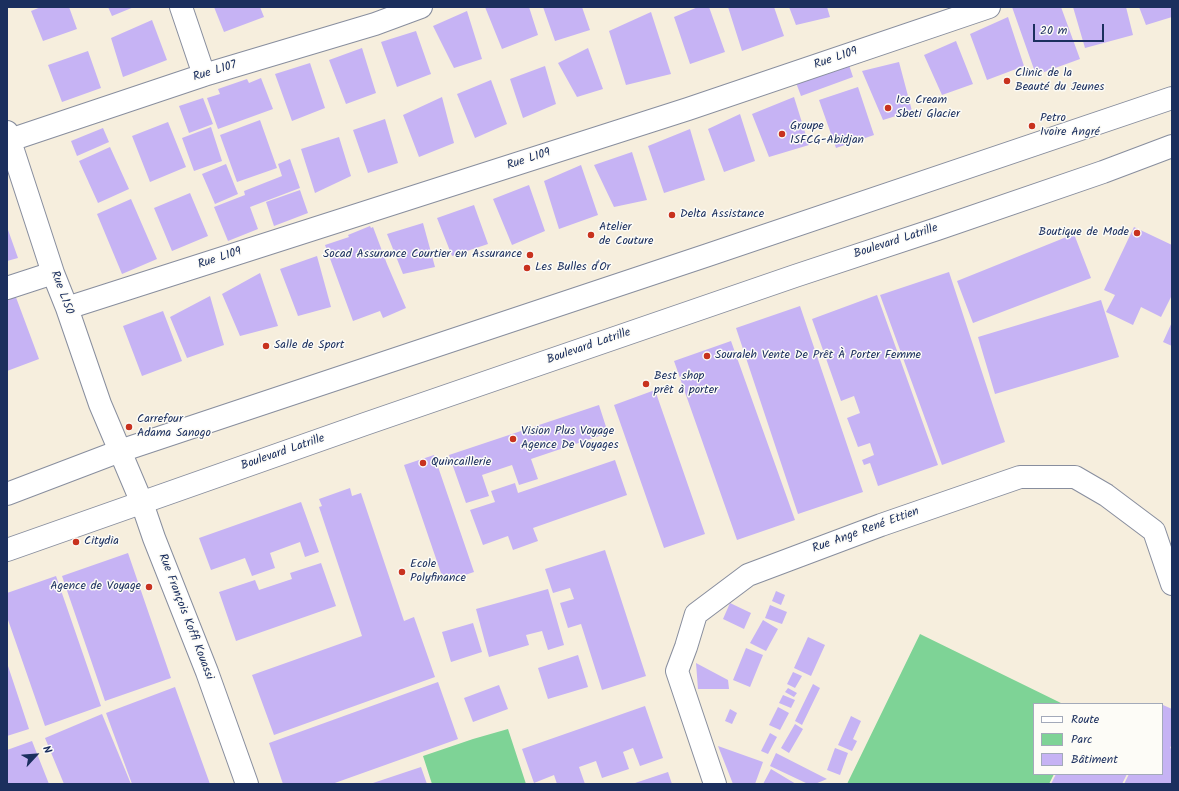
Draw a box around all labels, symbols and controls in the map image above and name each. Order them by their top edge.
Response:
scale bar [1035,16,1106,42]
text: 20 m [1040,21,1067,40]
street label: Rue L109 [812,45,860,73]
street label: Rue L107 [191,59,239,85]
place label: Clinic de la Beauté du Jeunes [1015,67,1104,95]
marker: Clinic de la Beauté du Jeunes [1002,76,1012,86]
place label: Ice Cream Sbeti Glacier [896,94,960,122]
marker: Ice Cream Sbeti Glacier [883,103,893,113]
place label: Petro Ivoire Angré [1040,112,1100,140]
place label: Groupe ISFCG-Abidjan [790,120,864,148]
marker: Petro Ivoire Angré [1027,121,1037,131]
marker: Groupe ISFCG-Abidjan [777,129,787,139]
street label: Rue L109 [505,146,553,174]
place label: Delta Assistance [680,208,764,222]
marker: Delta Assistance [667,210,677,220]
place label: Atelier de Couture [599,221,653,249]
street label: Boulevard Latrille [852,222,940,262]
place label: Boutique de Mode [1038,226,1129,240]
marker: Boutique de Mode [1132,228,1142,238]
marker: Atelier de Couture [586,230,596,240]
street label: Rue L109 [196,245,244,273]
place label: Socad Assurance Courtier en Assurance [323,248,522,262]
marker: Socad Assurance Courtier en Assurance [525,250,535,260]
place label: Les Bulles d'Or [535,261,611,275]
marker: Les Bulles d'Or [522,263,532,273]
street label: Rue L150 [46,269,76,317]
street label: Boulevard Latrille [545,326,633,368]
place label: Salle de Sport [274,339,344,353]
marker: Salle de Sport [261,341,271,351]
place label: Souraleh Vente De Prêt À Porter Femme [715,349,921,363]
marker: Souraleh Vente De Prêt À Porter Femme [702,351,712,361]
place label: Best shop prêt à porter [654,370,718,398]
marker: Best shop prêt à porter [641,379,651,389]
place label: Carrefour Adama Sanogo [137,413,211,441]
marker: Carrefour Adama Sanogo [124,422,134,432]
place label: Vision Plus Voyage Agence De Voyages [521,425,619,453]
street label: Boulevard Latrille [239,432,327,474]
marker: Vision Plus Voyage Agence De Voyages [508,434,518,444]
place label: Quincaillerie [431,456,491,470]
marker: Quincaillerie [418,458,428,468]
street label: Rue Ange René Ettien [811,505,921,557]
place label: Citydia [84,535,119,549]
marker: Citydia [71,537,81,547]
street label: Rue François Koffi Kouassi [154,552,216,682]
place label: Ecole Polyfinance [410,558,466,586]
marker: Ecole Polyfinance [397,567,407,577]
place label: Agence de Voyage [50,580,141,594]
marker: Agence de Voyage [144,582,154,592]
legend [1033,703,1163,775]
text: Route [1071,710,1099,729]
text: Parc [1071,730,1092,749]
north arrow [16,735,56,775]
text: N [37,743,56,757]
text: Bâtiment [1071,750,1118,769]

